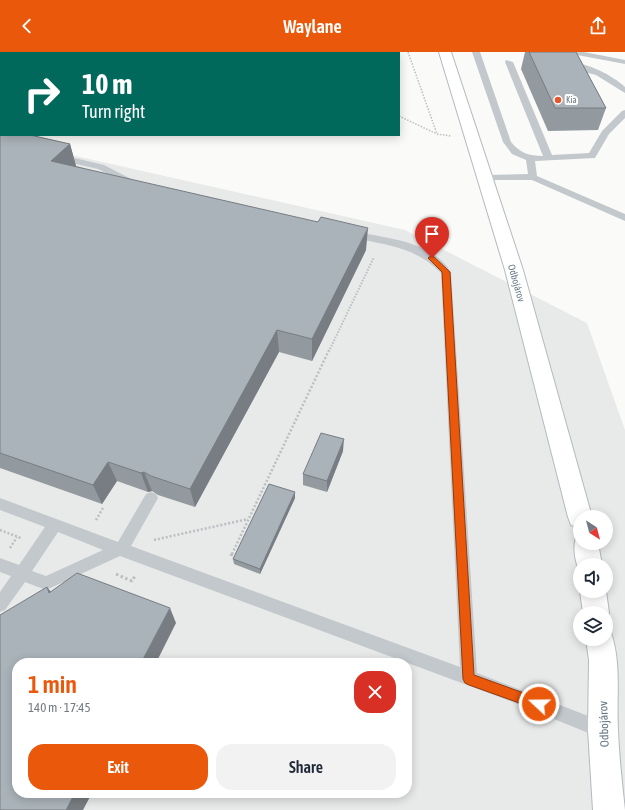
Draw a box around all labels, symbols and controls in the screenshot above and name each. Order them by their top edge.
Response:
icon: back [16,15,38,37]
icon: share [587,15,609,37]
text: Waylane [283,16,342,37]
icon: right [16,68,68,120]
text: 10 m [82,68,132,100]
marker: Kia [553,95,563,105]
place label: Kia [566,95,577,105]
text: Turn right [82,101,145,122]
pin [415,217,449,258]
icon: arrive [421,223,443,245]
street label: Odbojárov [506,263,527,303]
north arrow [573,510,613,550]
map controls [573,510,613,646]
button: sound [573,558,613,598]
button: layers [573,606,613,646]
text: 1 min [28,671,77,698]
button: close [354,671,396,713]
position arrow [518,683,560,725]
text: 140 m · 17:45 [28,700,91,715]
street label: Odbojárov [596,701,612,747]
button: Exit [28,744,208,790]
button: Share [216,744,396,790]

